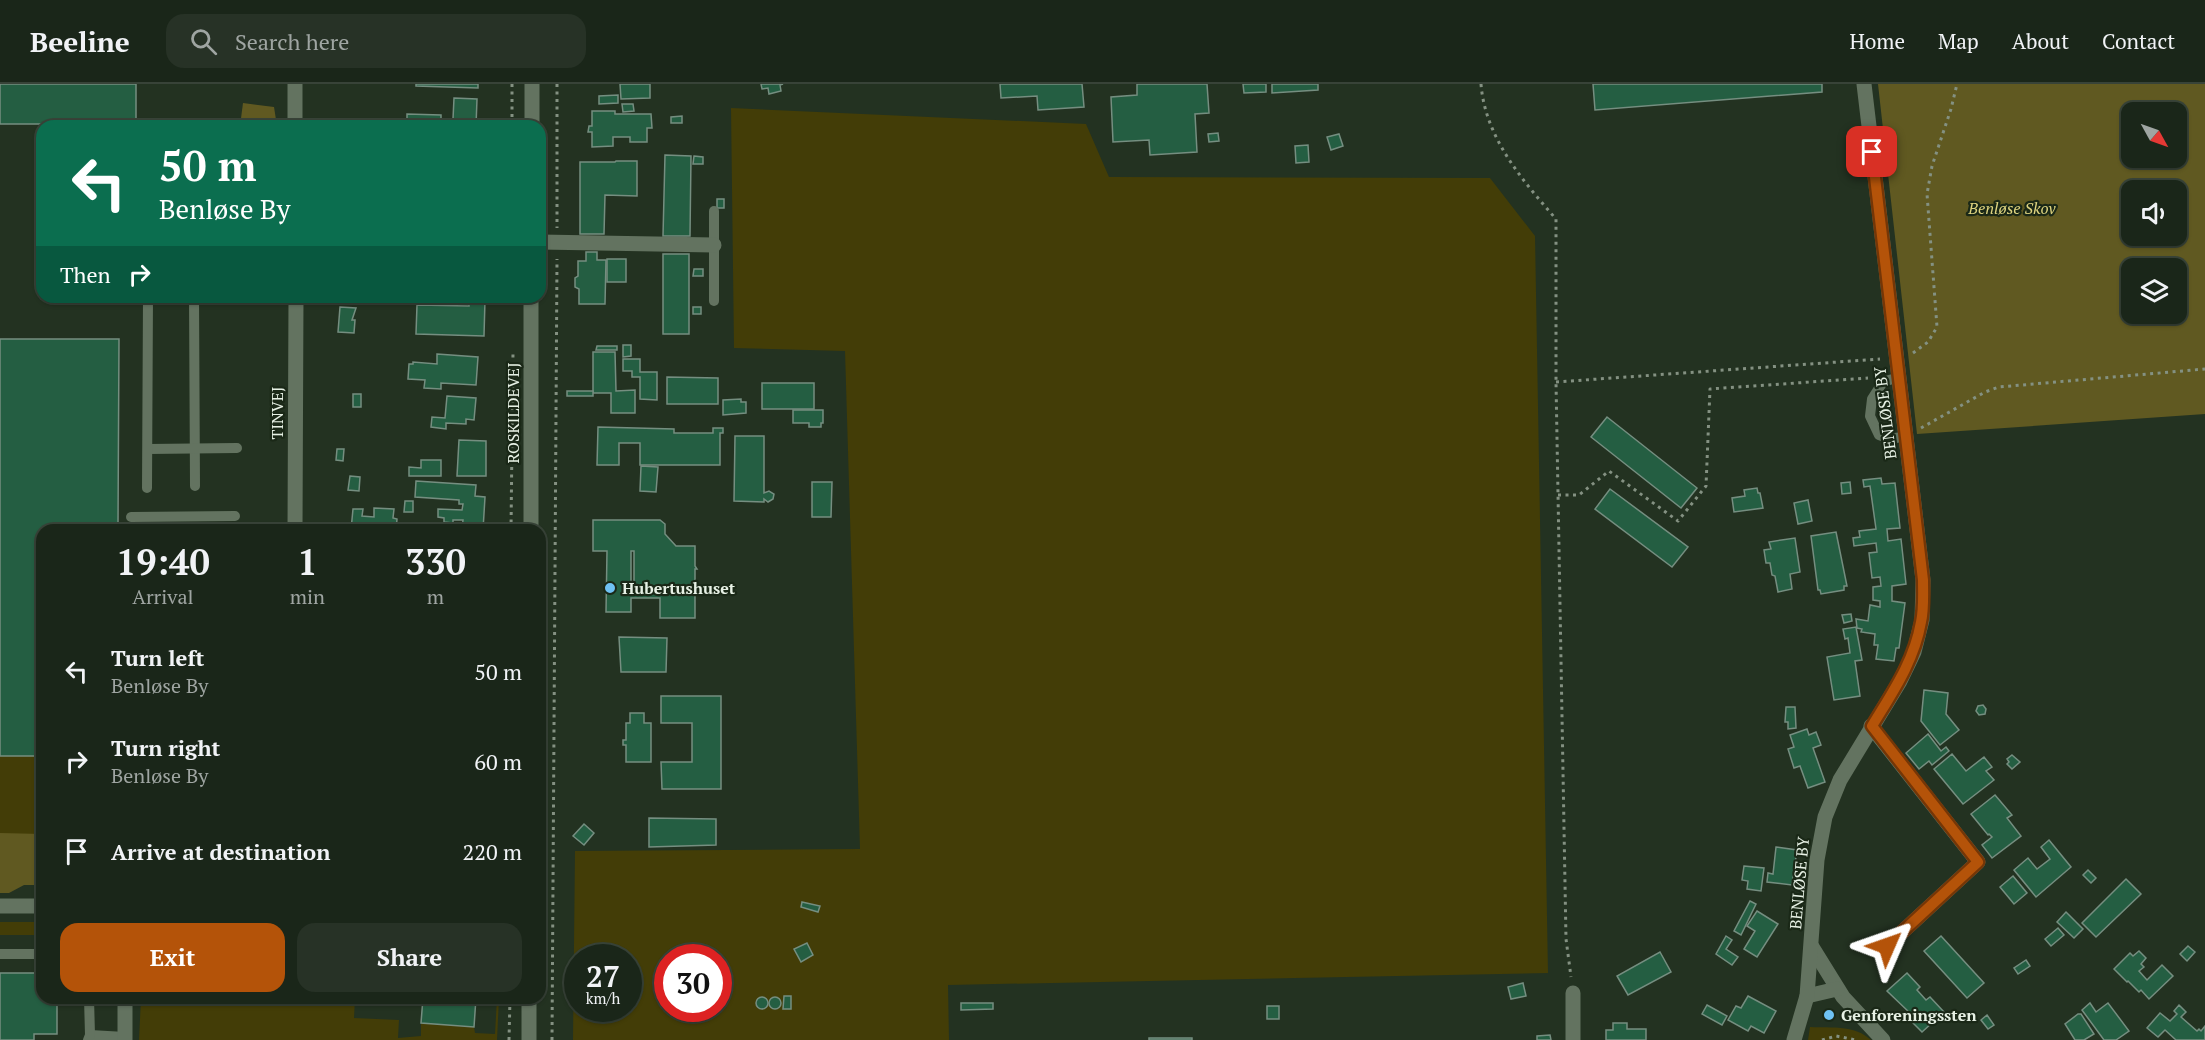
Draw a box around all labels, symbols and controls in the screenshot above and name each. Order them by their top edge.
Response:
search box [166,14,586,68]
text: Beeline [30,23,130,60]
icon: search [187,25,220,58]
text: Search here [235,27,349,56]
text: Home [1849,27,1905,55]
text: Map [1938,27,1979,55]
text: About [2012,27,2069,55]
text: Contact [2102,27,2175,55]
north arrow [2121,102,2187,168]
map controls [2121,102,2187,324]
pin [1846,126,1897,177]
icon: arrive [1855,135,1888,168]
text: 50 m [159,137,257,193]
icon: left [60,144,138,222]
button: sound [2121,180,2187,246]
text: Benløse By [159,191,290,227]
park label: Benløse Skov [1967,197,2057,219]
icon: right [123,258,156,291]
button: layers [2121,258,2187,324]
text: Then [60,260,111,289]
street label: ROSKILDEVEJ [502,362,524,464]
street label: BENLØSE BY [1868,365,1902,461]
street label: TINVEJ [266,387,288,439]
text: 19:40 [116,538,210,585]
text: 1 [297,538,318,585]
text: 330 [405,538,466,585]
place label: Hubertushuset [622,577,736,599]
marker: Hubertushuset [603,581,617,595]
text: Arrival [132,583,194,610]
text: min [290,583,325,610]
text: m [427,583,444,610]
text: Turn left [111,643,204,672]
icon: left [60,655,93,688]
text: 50 m [474,657,522,686]
text: Benløse By [111,672,208,699]
text: Turn right [111,733,220,762]
icon: right [60,745,93,778]
text: 60 m [474,747,522,776]
text: Benløse By [111,762,208,789]
icon: arrive [60,835,93,868]
street label: BENLØSE BY [1784,835,1814,930]
text: Arrive at destination [111,837,330,866]
text: 220 m [462,837,522,866]
position arrow [1855,914,1919,978]
button: Exit [60,923,285,992]
button: Share [297,923,522,992]
speed limit sign: 30 [654,944,732,1022]
text: 27 [586,956,620,996]
text: km/h [586,988,620,1008]
place label: Genforeningssten [1841,1004,1977,1026]
marker: Genforeningssten [1822,1008,1836,1022]

